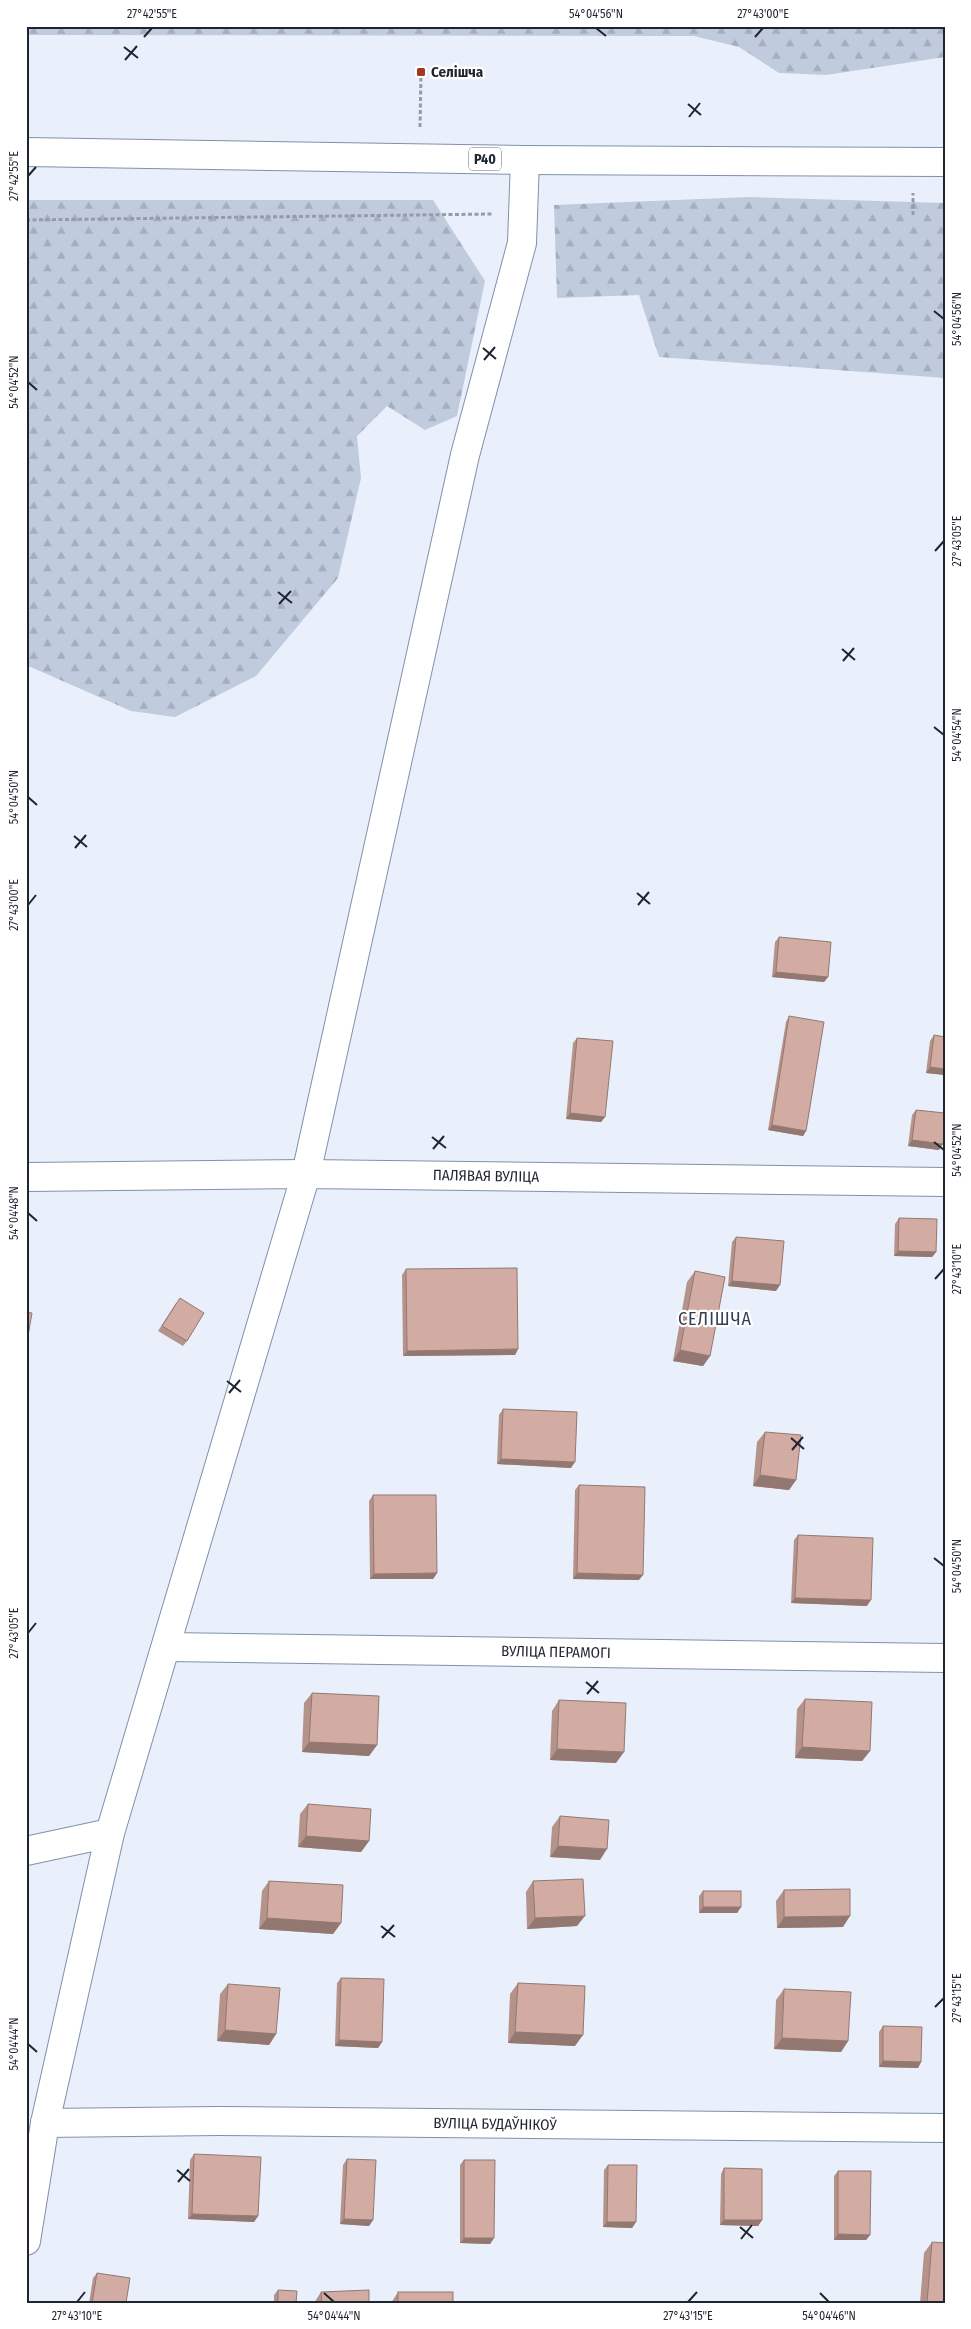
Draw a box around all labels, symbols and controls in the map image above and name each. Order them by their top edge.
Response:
text: 27°42'55"E [127,7,177,21]
text: 54°04'56"N [569,7,623,21]
text: 27°43'00"E [737,7,789,21]
place label: Селішча [431,63,484,81]
marker: Селішча [415,66,427,78]
road number: Р40 [469,148,501,170]
text: 27°42'55"E [7,151,21,201]
text: 54°04'56"N [950,292,964,346]
text: 54°04'52"N [7,355,21,409]
text: 27°43'05"E [950,515,964,566]
text: 54°04'54"N [950,708,964,762]
text: 54°04'50"N [7,770,21,824]
text: 27°43'00"E [7,879,21,931]
text: 54°04'52"N [950,1123,964,1177]
street label: ПАЛЯВАЯ ВУЛІЦА [433,1166,539,1186]
text: 54°04'48"N [7,1186,21,1240]
text: 27°43'10"E [950,1244,964,1294]
district label: СЕЛІШЧА [678,1308,752,1330]
text: 54°04'50"N [950,1539,964,1593]
text: 27°43'05"E [7,1607,21,1658]
street label: ВУЛІЦА ПЕРАМОГІ [501,1642,611,1662]
text: 27°43'15"E [950,1973,964,2023]
text: 54°04'44"N [7,2017,21,2071]
street label: ВУЛІЦА БУДАЎНІКОЎ [433,2114,557,2134]
text: 27°43'10"E [52,2309,102,2323]
text: 54°04'44"N [307,2309,361,2323]
text: 27°43'15"E [663,2309,713,2323]
text: 54°04'46"N [802,2309,856,2323]

